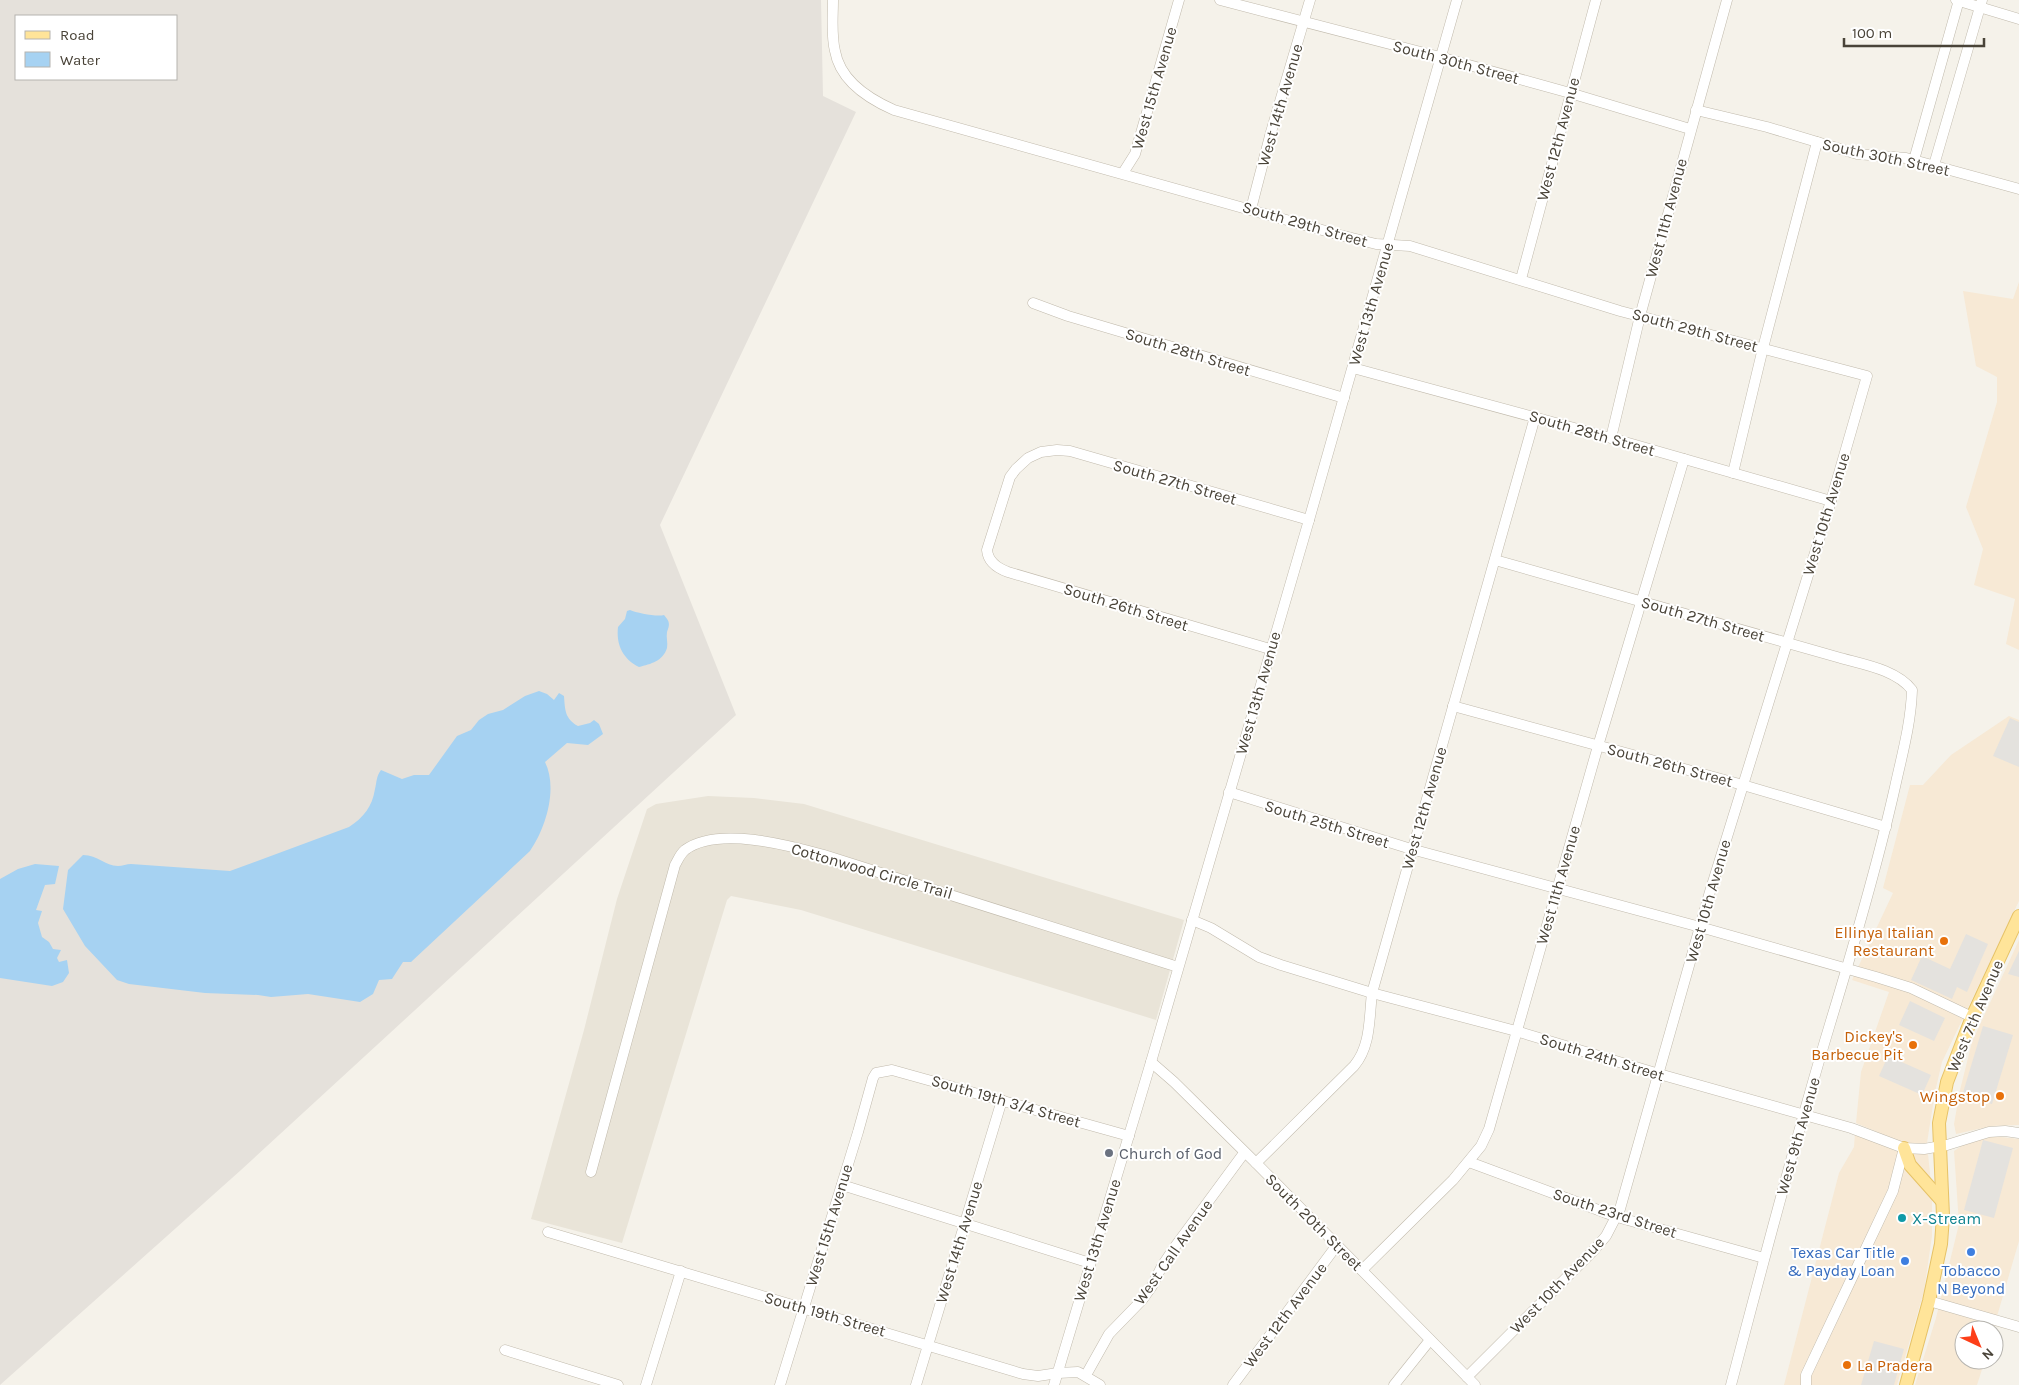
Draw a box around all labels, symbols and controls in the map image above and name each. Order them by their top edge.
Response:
legend [15,15,178,80]
scale bar [1844,15,1984,47]
street label: West 15th Avenue [1127,24,1181,152]
text: 100 m [1852,24,1892,42]
text: Road [60,26,95,44]
street label: South 30th Street [1391,36,1521,88]
street label: West 14th Avenue [1253,42,1307,168]
text: Water [60,51,101,69]
street label: West 12th Avenue [1532,75,1584,203]
street label: South 30th Street [1820,134,1952,180]
street label: West 11th Avenue [1641,156,1691,280]
street label: South 29th Street [1240,197,1370,251]
street label: West 13th Avenue [1344,240,1398,368]
street label: South 29th Street [1630,304,1760,356]
street label: South 28th Street [1123,324,1253,380]
street label: South 28th Street [1527,406,1657,460]
street label: West 10th Avenue [1798,450,1854,578]
street label: South 27th Street [1111,455,1239,509]
street label: South 26th Street [1061,579,1191,635]
street label: South 27th Street [1639,592,1767,646]
street label: West 13th Avenue [1231,629,1285,757]
street label: South 26th Street [1605,739,1735,791]
street label: West 12th Avenue [1397,744,1451,872]
street label: South 25th Street [1262,796,1392,852]
street label: West 11th Avenue [1532,823,1584,947]
street label: West 10th Avenue [1681,837,1735,965]
street label: Cottonwood Circle Trail [789,839,955,903]
place label: Ellinya Italian Restaurant [1835,923,1934,960]
marker: Ellinya Italian Restaurant [1938,935,1950,947]
street label: West 7th Avenue [1943,957,2007,1075]
place label: Dickey's Barbecue Pit [1811,1027,1903,1064]
street label: South 24th Street [1537,1029,1667,1085]
marker: Dickey's Barbecue Pit [1907,1039,1919,1051]
street label: South 19th 3/4 Street [929,1071,1083,1131]
street label: West 9th Avenue [1772,1075,1824,1197]
place label: Wingstop [1920,1087,1990,1106]
marker: Wingstop [1994,1090,2006,1102]
place label: Church of God [1119,1144,1222,1163]
marker: Church of God [1103,1147,1115,1159]
street label: West 15th Avenue [801,1162,857,1288]
street label: South 20th Street [1261,1169,1367,1275]
street label: West 13th Avenue [1069,1176,1125,1304]
street label: West 14th Avenue [931,1179,987,1305]
street label: South 23rd Street [1551,1184,1679,1242]
street label: West Call Avenue [1130,1196,1216,1308]
place label: X-Stream [1912,1209,1981,1228]
marker: X-Stream [1896,1212,1908,1224]
street label: West 10th Avenue [1506,1233,1608,1337]
place label: Texas Car Title & Payday Loan [1787,1243,1895,1280]
marker: Tobacco N Beyond [1965,1246,1977,1258]
marker: Texas Car Title & Payday Loan [1899,1255,1911,1267]
street label: West 12th Avenue [1239,1259,1331,1371]
place label: Tobacco N Beyond [1937,1261,2005,1298]
street label: South 19th Street [762,1288,888,1340]
north arrow [1954,1320,2004,1370]
text: N [1978,1344,1997,1364]
place label: La Pradera [1857,1356,1933,1375]
marker: La Pradera [1841,1359,1853,1371]

